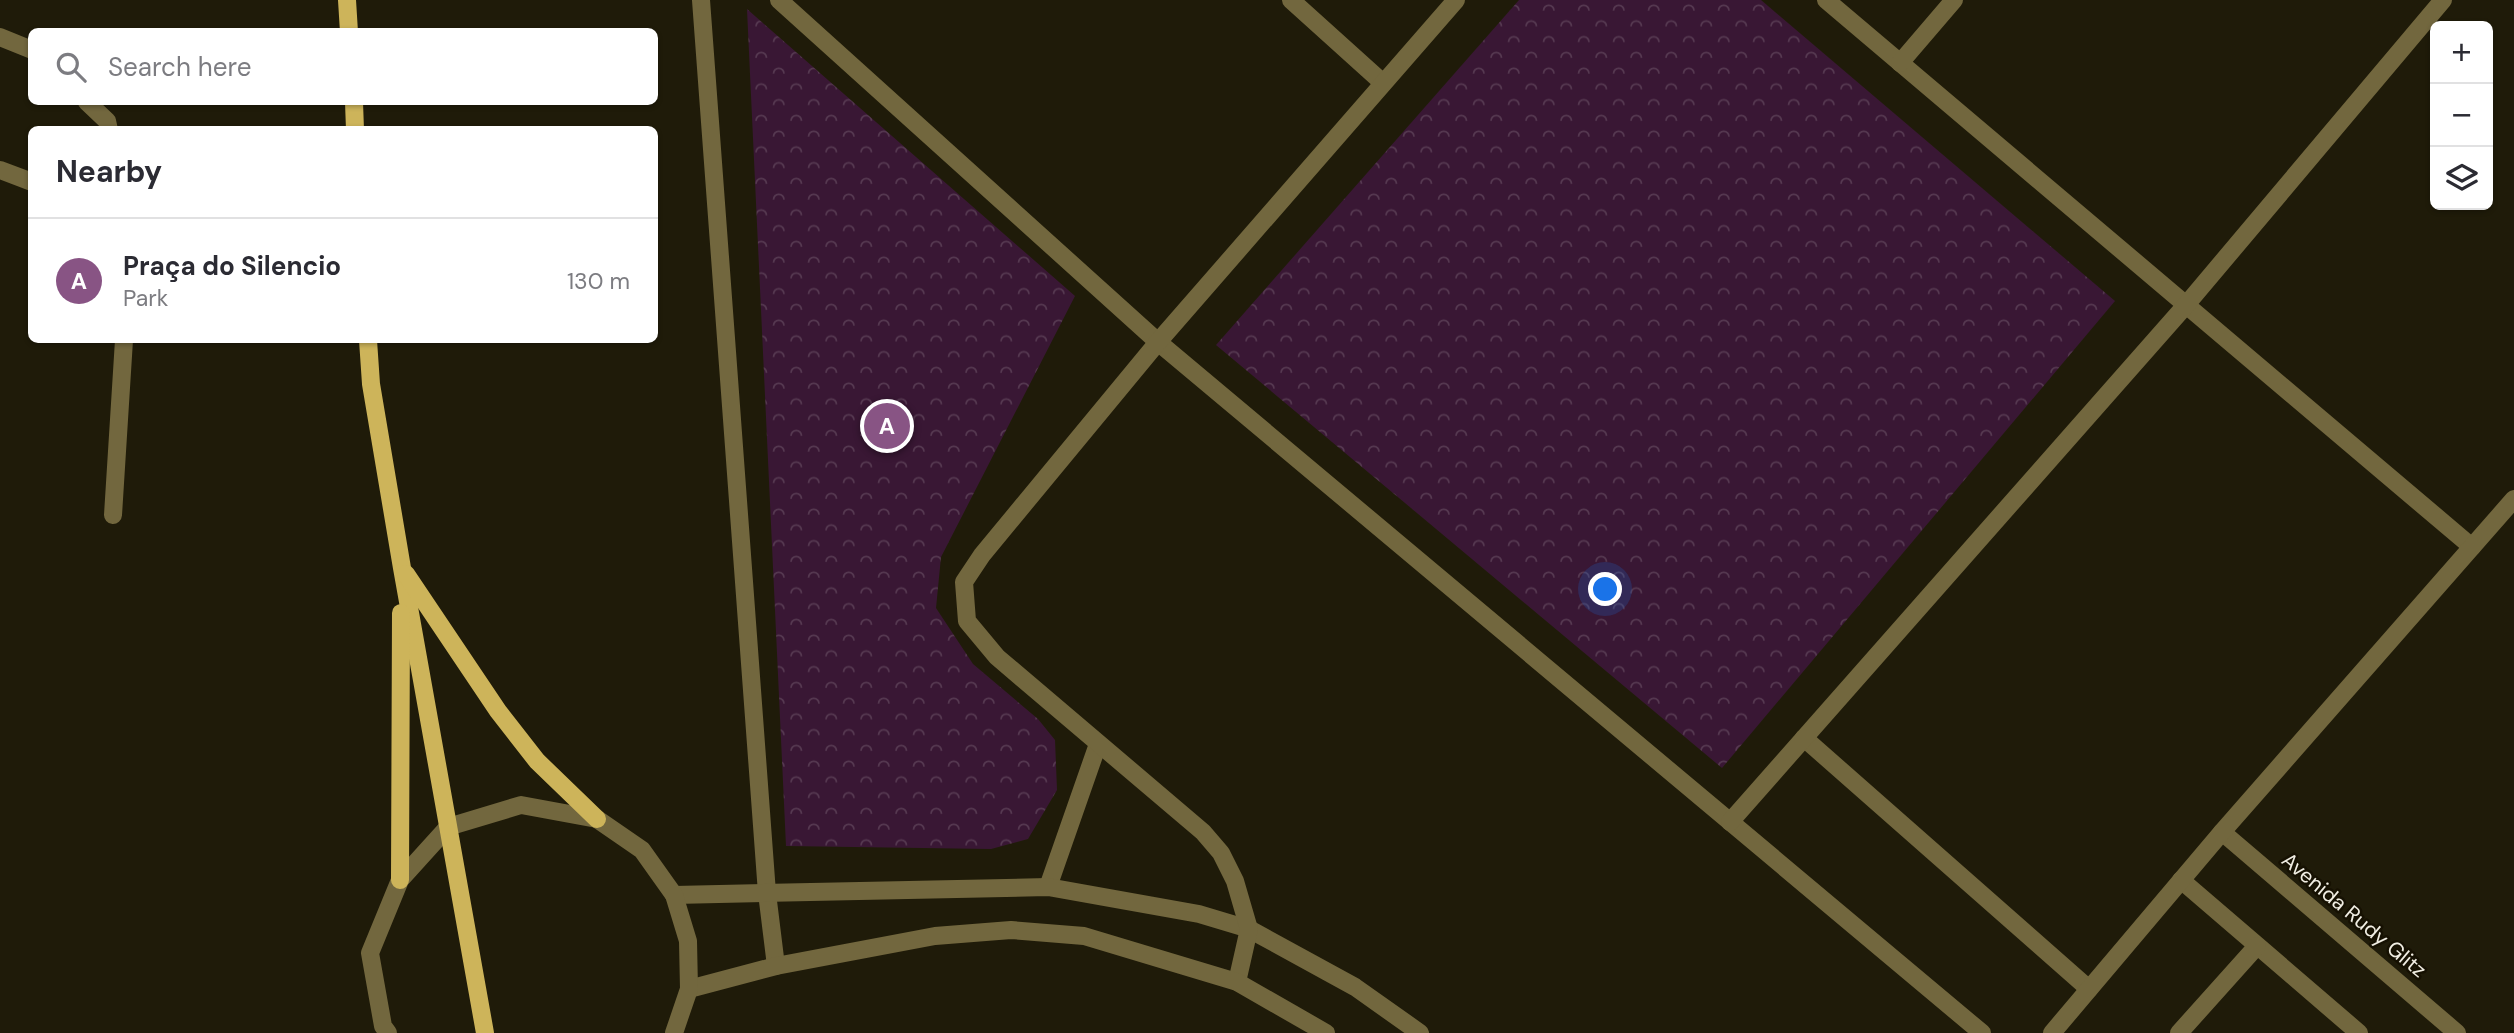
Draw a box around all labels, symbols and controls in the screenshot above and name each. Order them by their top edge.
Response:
map controls [2430,21,2493,210]
button: + [2430,21,2493,84]
search box [28,28,658,105]
icon: search [52,48,90,86]
text: Search here [108,50,251,84]
button: − [2430,84,2493,147]
button: layers [2430,147,2493,210]
text: Nearby [56,152,162,191]
text: Praça do Silencio [123,249,341,283]
text: A [71,266,87,296]
text: 130 m [567,266,630,296]
text: Park [123,283,168,313]
pin: A [864,400,910,452]
your location [1588,572,1622,606]
street label: Avenida Rudy Glitz [2276,846,2432,984]

